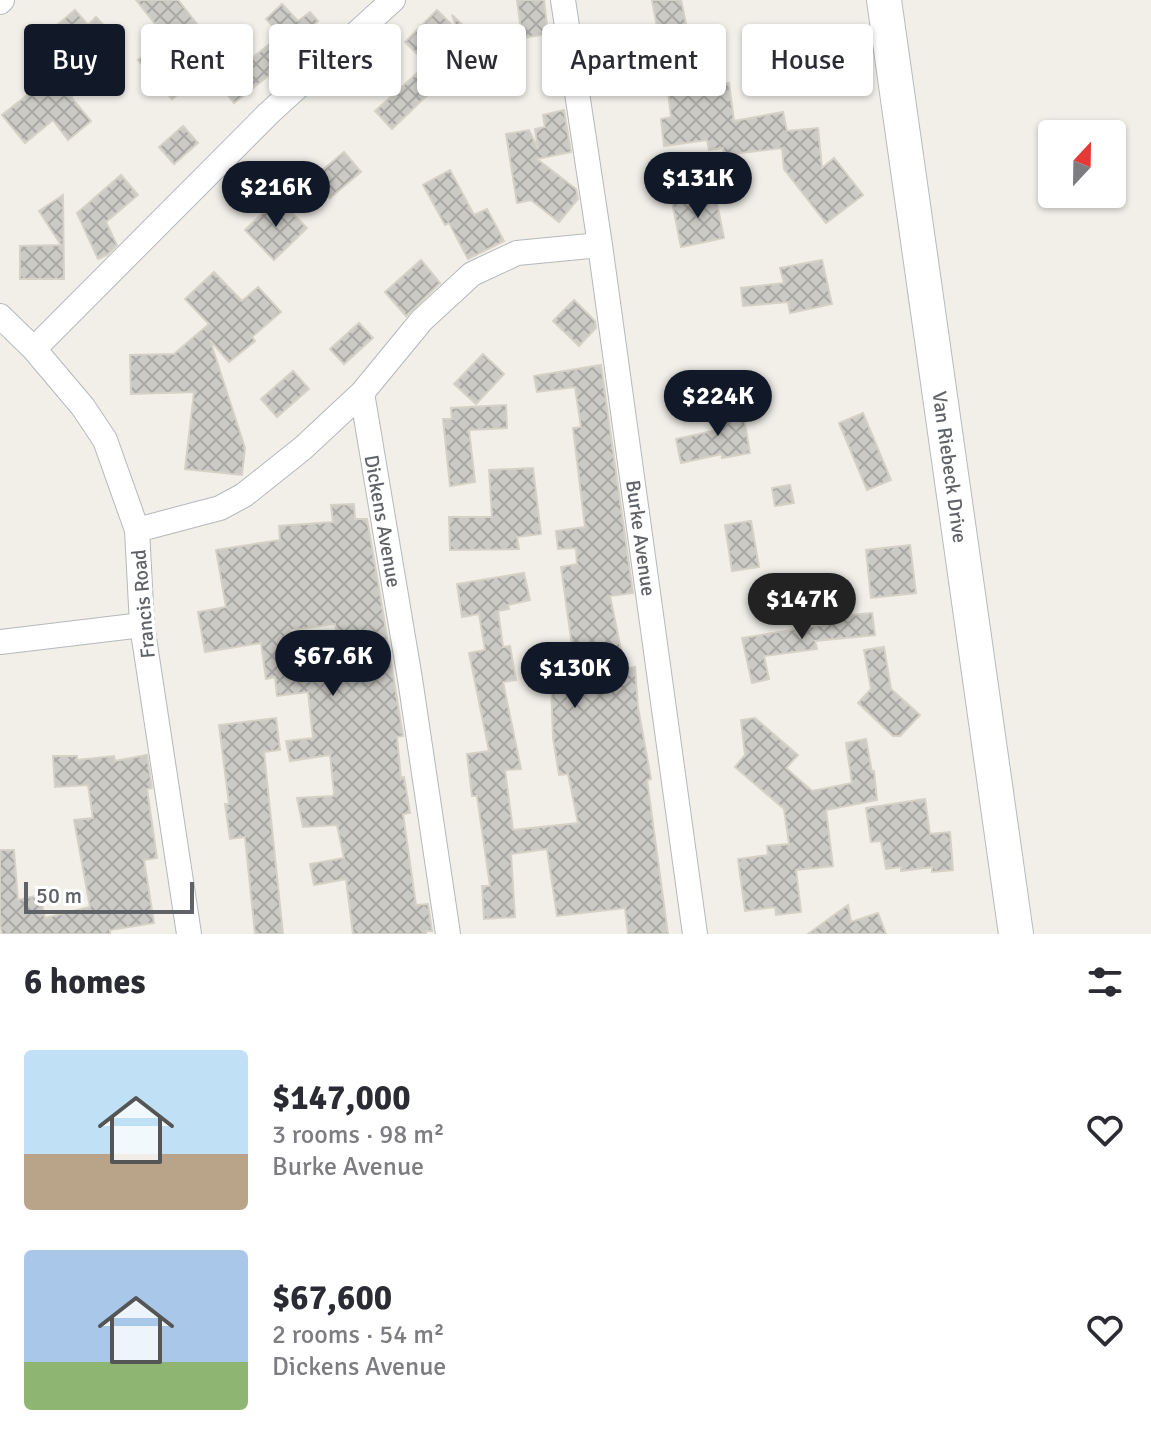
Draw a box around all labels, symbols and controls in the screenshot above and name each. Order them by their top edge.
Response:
chip: Buy [24,24,125,96]
chip: Rent [141,24,253,96]
chip: Filters [269,24,401,96]
chip: New [417,24,526,96]
chip: Apartment [542,24,726,96]
chip: House [742,24,873,96]
north arrow [1038,120,1126,208]
map controls [1038,120,1126,208]
pin: $131K [642,152,754,220]
pin: $216K [220,161,332,229]
text: $131K [662,162,734,194]
text: $216K [240,171,312,203]
pin: $224K [662,370,774,438]
text: $224K [682,380,754,412]
street label: Van Riebeck Drive [926,390,973,544]
street label: Dickens Avenue [359,453,406,589]
street label: Burke Avenue [620,478,661,598]
street label: Francis Road [126,548,161,659]
pin: $147K [746,573,858,641]
text: $147K [766,583,838,615]
pin: $67.6K [268,630,398,698]
text: $67.6K [293,640,373,672]
pin: $130K [519,642,631,710]
text: $130K [539,652,611,684]
scale bar [24,878,194,914]
text: 50 m [36,882,82,909]
icon: filters [1083,960,1127,1004]
text: 6 homes [24,961,145,1003]
text: $147,000 [272,1077,411,1119]
icon: home [88,1082,184,1178]
icon: heart [1083,1108,1127,1152]
text: 3 rooms · 98 m² [272,1119,445,1151]
text: Burke Avenue [272,1151,424,1183]
text: $67,600 [272,1277,392,1319]
icon: home [88,1282,184,1378]
icon: heart [1083,1308,1127,1352]
text: 2 rooms · 54 m² [272,1319,445,1351]
text: Dickens Avenue [272,1351,446,1383]

